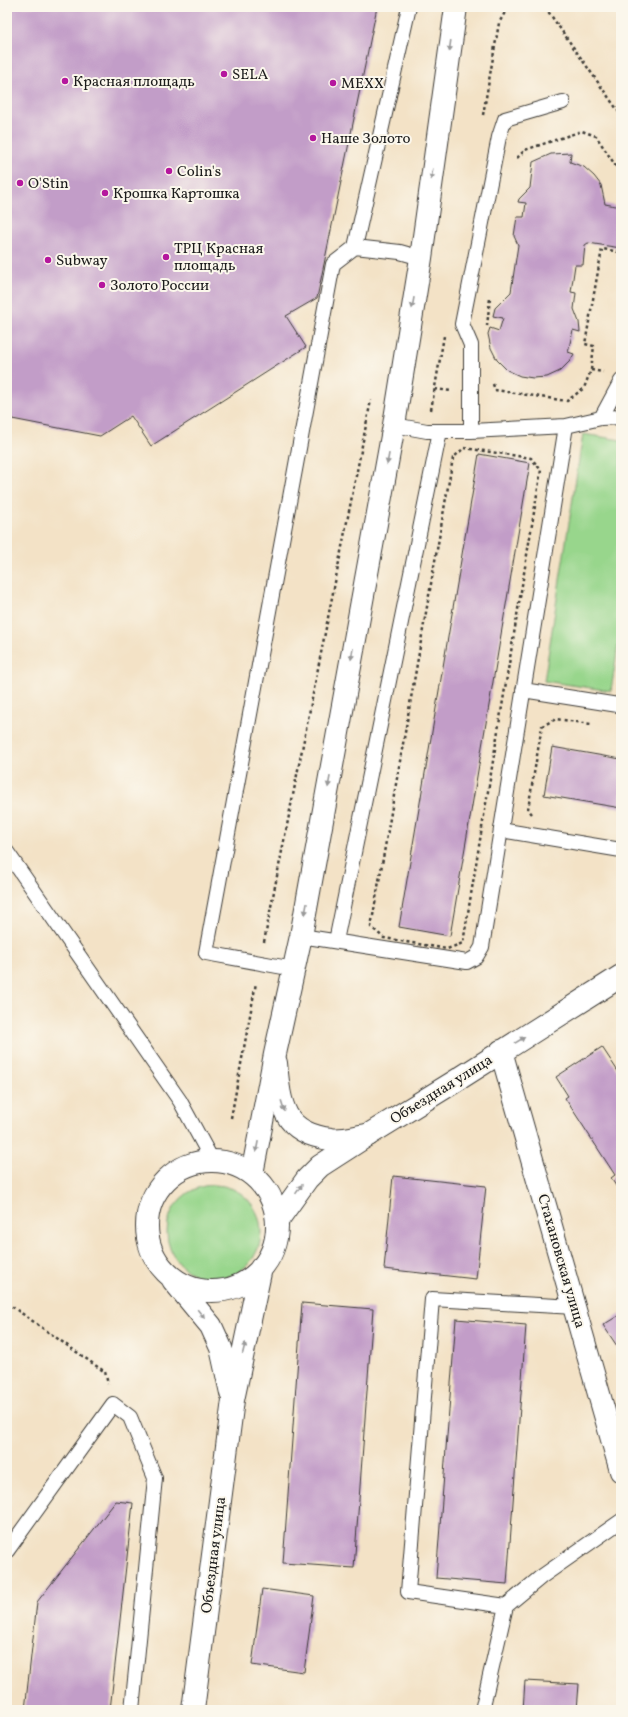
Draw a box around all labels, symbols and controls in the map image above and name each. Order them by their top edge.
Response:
one-way arrow [447,39,453,52]
place label: SELA [232,65,269,86]
marker: SELA [219,69,229,79]
place label: Красная площадь [73,72,195,93]
place label: MEXX [341,74,384,95]
marker: Красная площадь [60,76,70,86]
marker: MEXX [328,78,338,88]
place label: Наше Золото [321,129,410,150]
marker: Наше Золото [308,133,318,143]
place label: Colin's [177,162,221,183]
marker: Colin's [164,166,174,176]
one-way arrow [429,168,435,180]
place label: O'Stin [28,174,69,195]
marker: O'Stin [15,178,25,188]
place label: Крошка Картошка [113,184,240,205]
marker: Крошка Картошка [100,188,110,198]
place label: ТРЦ Красная площадь [174,239,263,277]
place label: Subway [56,251,108,272]
marker: ТРЦ Красная площадь [161,252,171,262]
marker: Subway [43,255,53,265]
place label: Золото России [110,276,209,297]
marker: Золото России [97,280,107,290]
one-way arrow [410,297,416,309]
one-way arrow [385,453,391,465]
one-way arrow [349,648,355,660]
one-way arrow [326,775,332,788]
one-way arrow [302,903,308,916]
one-way arrow [515,1036,525,1044]
street label: Объездная улица [386,1050,497,1130]
one-way arrow [280,1100,286,1112]
one-way arrow [254,1141,260,1153]
one-way arrow [295,1184,303,1194]
street label: Стахановская улица [531,1192,590,1331]
one-way arrow [196,1308,205,1319]
one-way arrow [242,1342,248,1354]
street label: Объездная улица [197,1496,232,1615]

